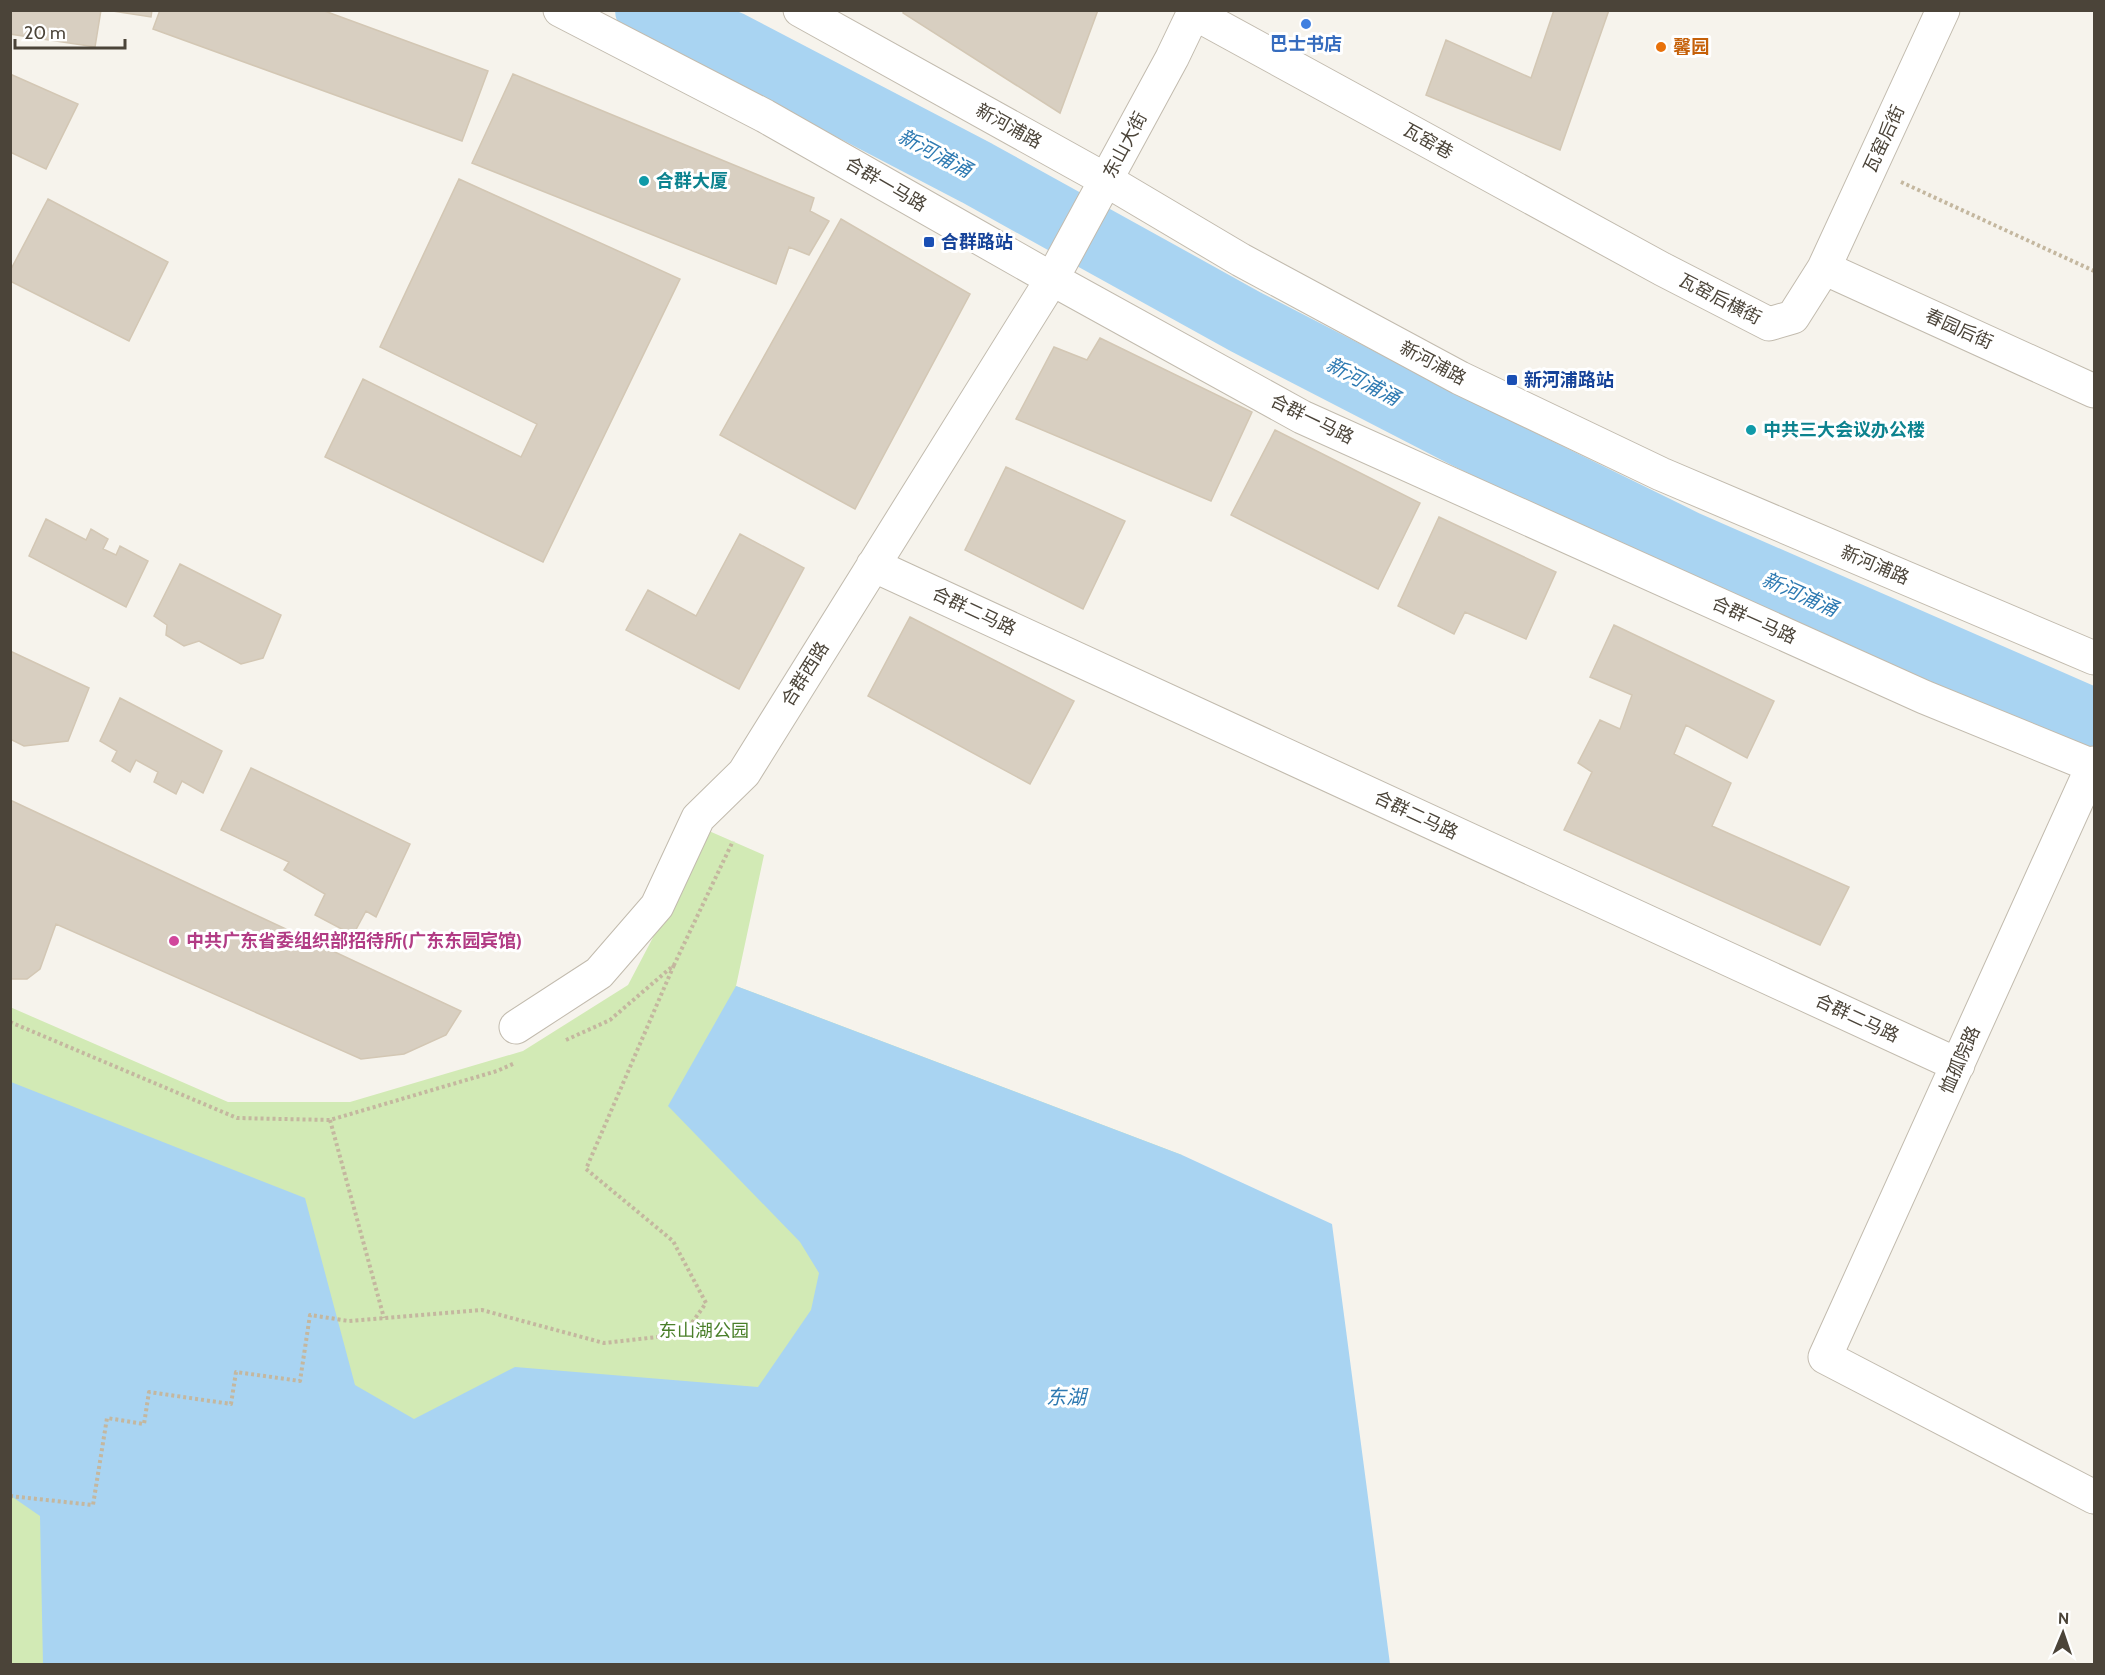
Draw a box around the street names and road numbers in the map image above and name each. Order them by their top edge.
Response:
street label: 新河浦路 [972,99,1046,153]
street label: 瓦窑后街 [1859,102,1909,176]
street label: 东山大街 [1098,108,1152,182]
street label: 瓦窑巷 [1399,118,1457,164]
street label: 合群一马路 [842,152,930,216]
street label: 瓦窑后横街 [1675,269,1765,329]
street label: 春园后街 [1922,304,1996,354]
street label: 新河浦路 [1396,336,1470,390]
street label: 合群一马路 [1267,389,1357,449]
street label: 新河浦路 [1838,541,1912,589]
street label: 合群二马路 [929,582,1019,640]
street label: 合群一马路 [1708,592,1800,648]
street label: 合群西路 [777,638,833,710]
street label: 合群二马路 [1371,786,1461,844]
street label: 合群二马路 [1812,989,1902,1047]
street label: 恤孤院路 [1935,1023,1985,1097]

